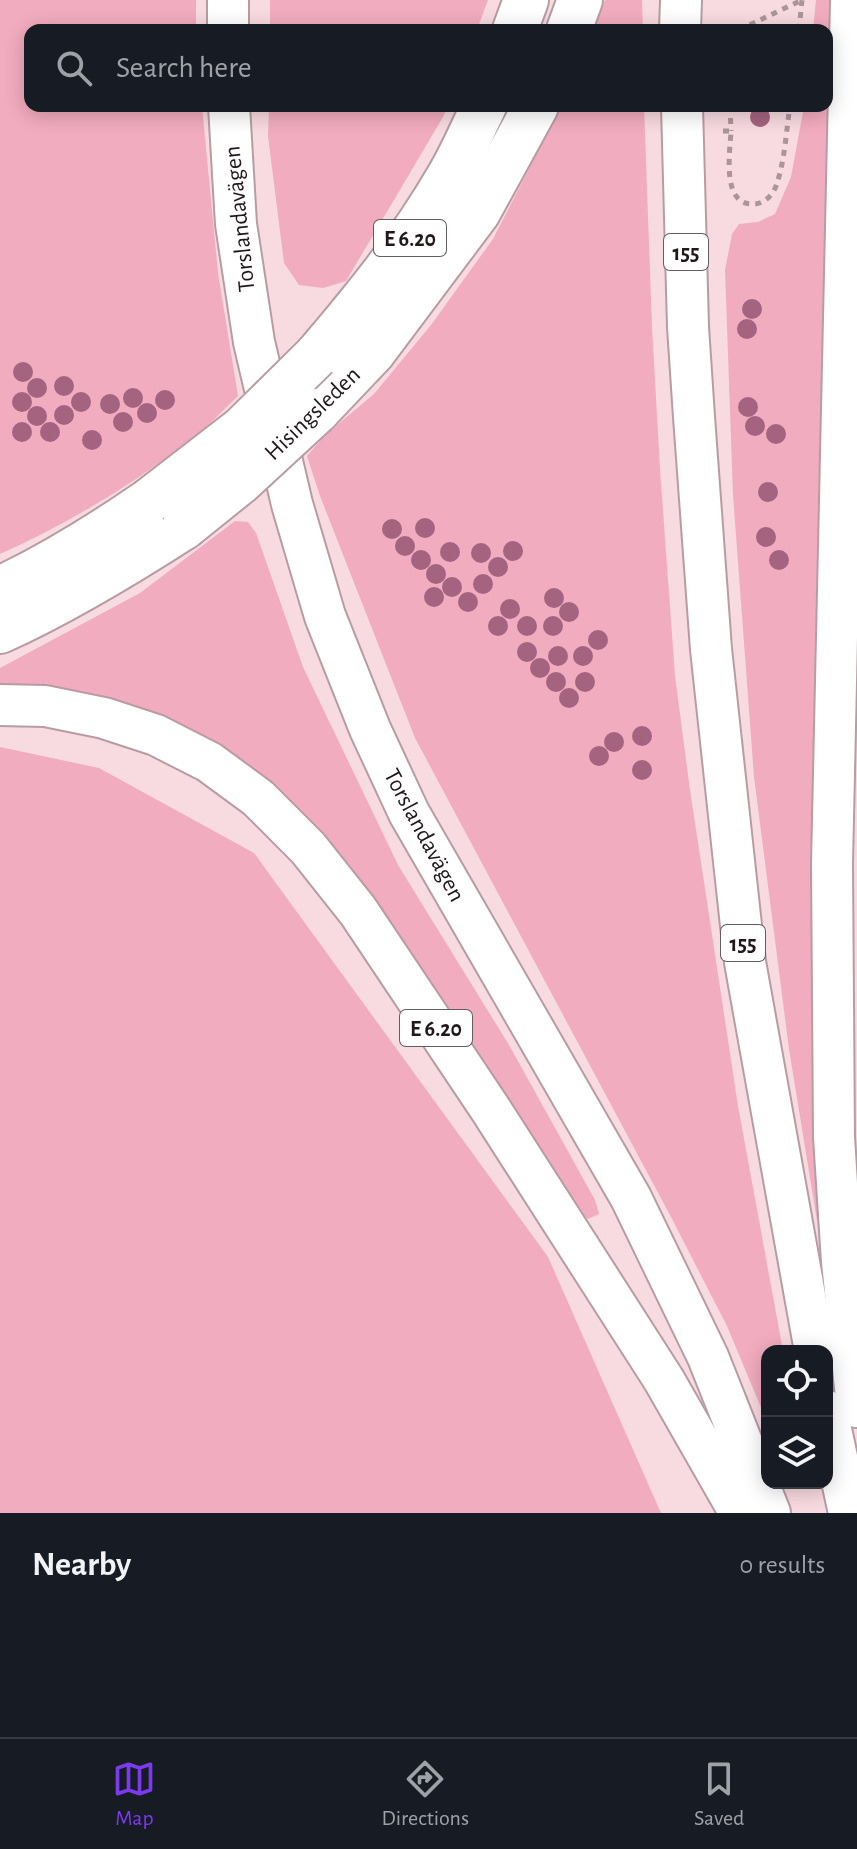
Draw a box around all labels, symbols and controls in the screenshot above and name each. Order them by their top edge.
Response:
search box [24,24,833,112]
icon: search [52,46,96,90]
text: Search here [116,53,252,83]
street label: Torslandavägen [220,145,260,293]
road number: E 6.20 [374,220,446,256]
road number: 155 [664,234,708,270]
street label: Hisingsleden [260,362,365,465]
street label: Torslandavägen [379,765,469,906]
road number: 155 [721,925,765,961]
road number: E 6.20 [400,1010,472,1046]
map controls [761,1345,833,1489]
button: locate [761,1345,833,1417]
button: layers [761,1417,833,1489]
text: Nearby [32,1548,131,1582]
text: 0 results [739,1552,825,1578]
tab: Map [112,1757,156,1831]
tab: Directions [381,1757,469,1831]
tab: Saved [694,1757,744,1831]

